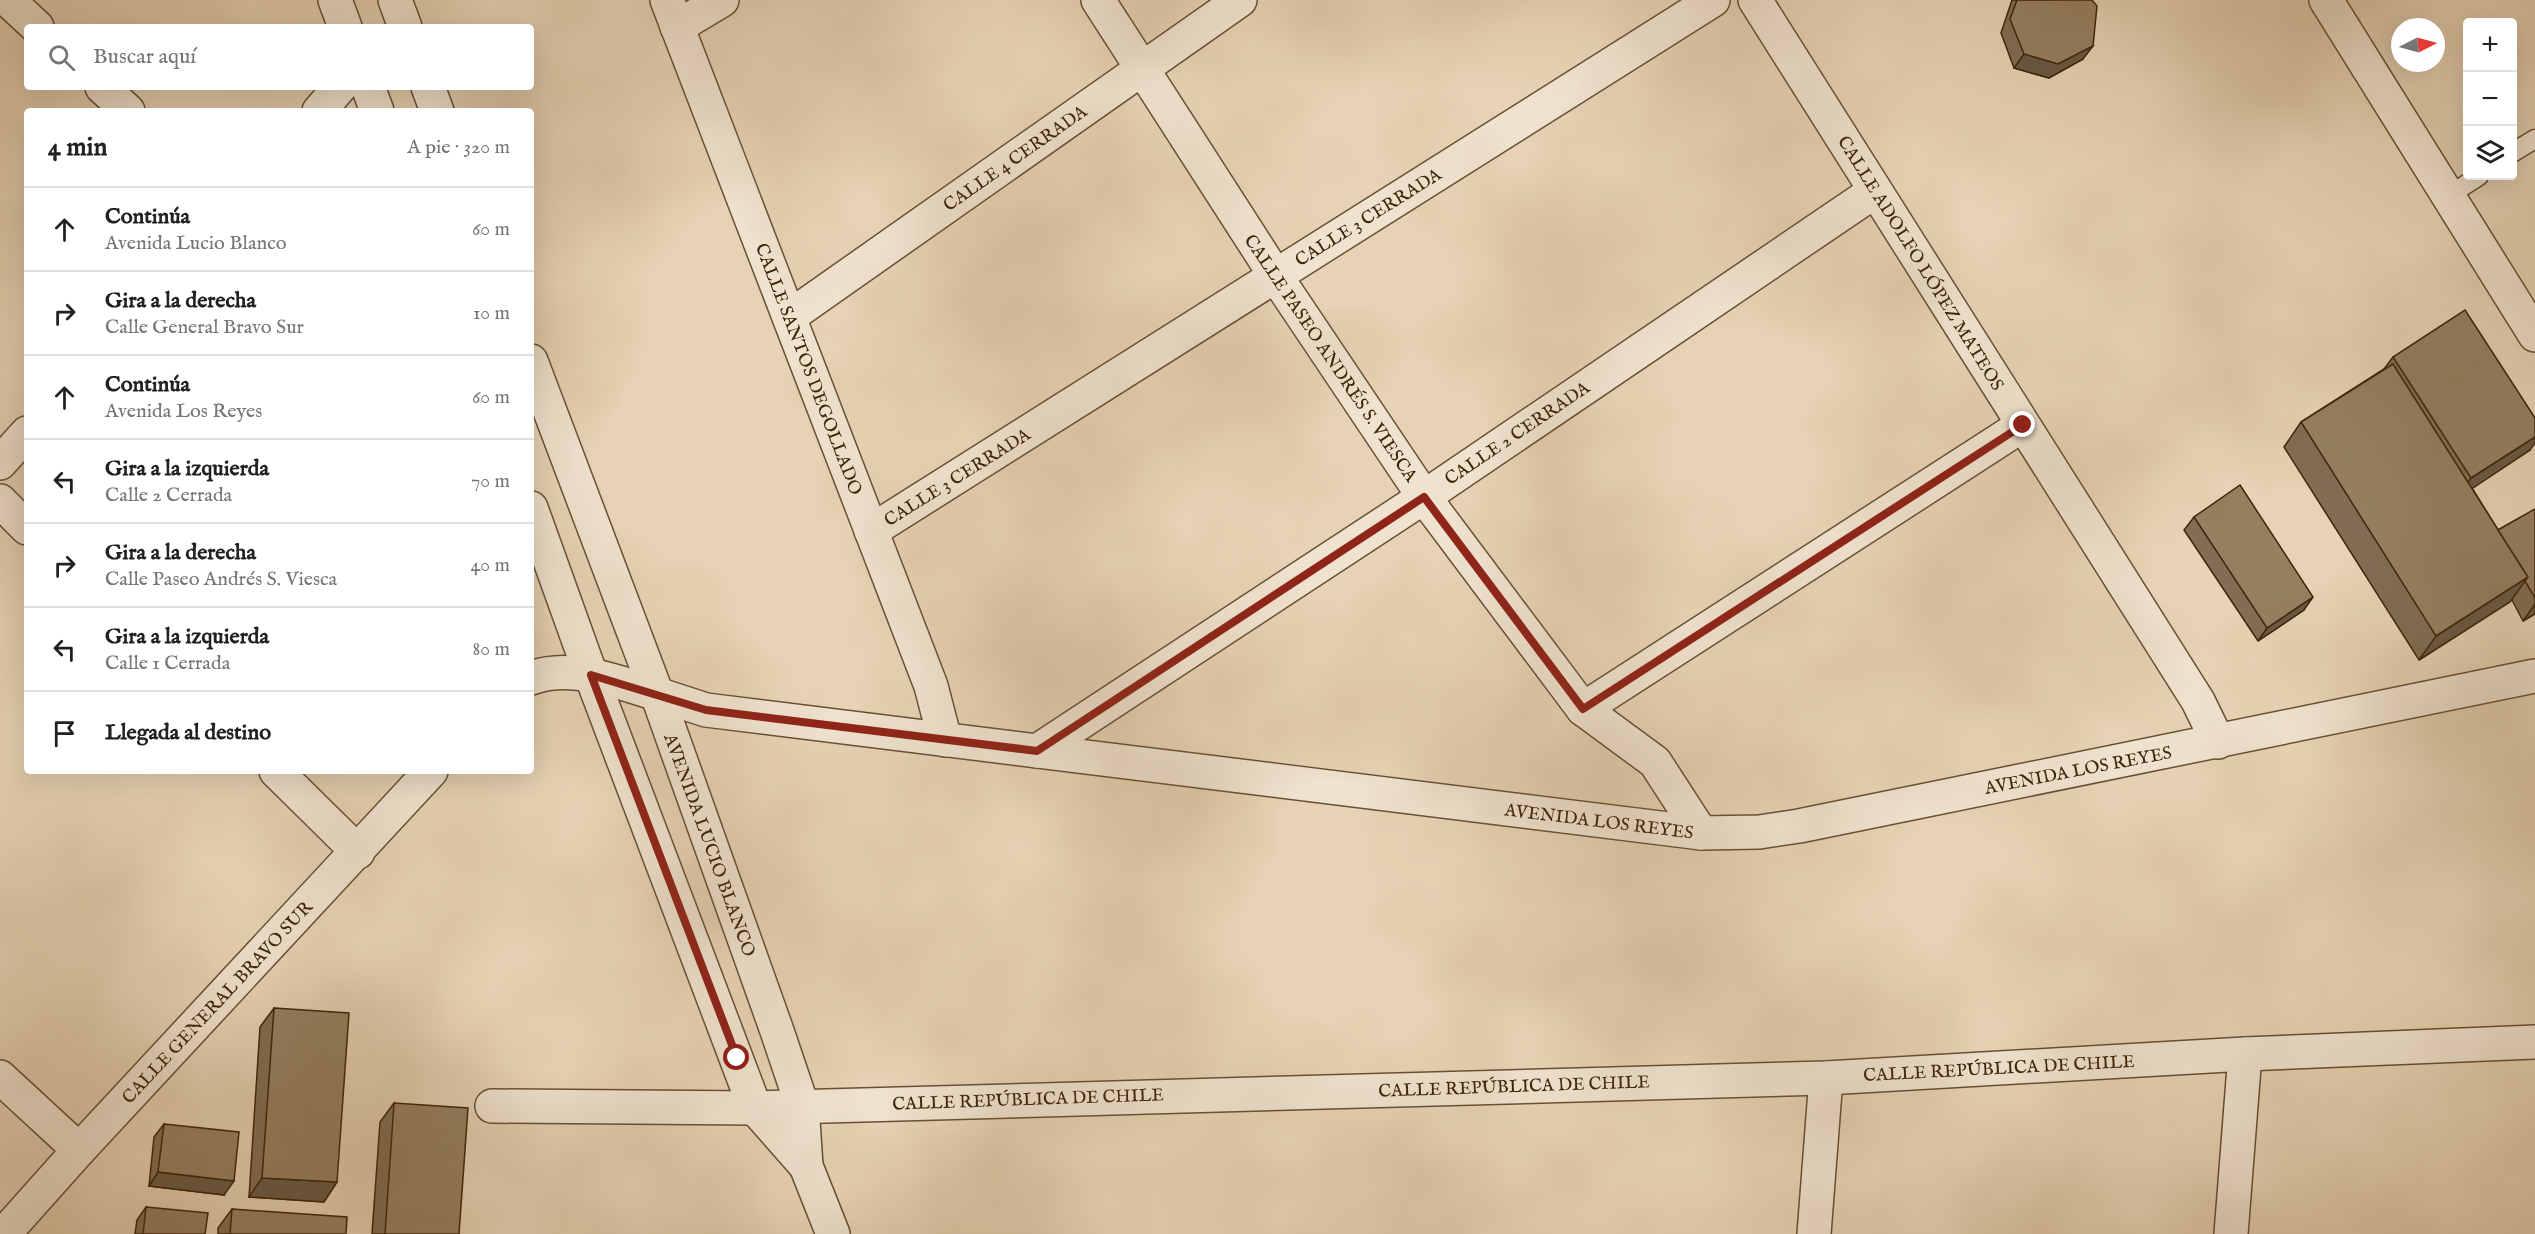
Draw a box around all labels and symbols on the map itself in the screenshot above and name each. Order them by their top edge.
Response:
north arrow [2391,18,2445,72]
street label: CALLE 4 CERRADA [939,100,1093,218]
street label: CALLE ADOLFO LÓPEZ MATEOS [1831,131,2010,396]
street label: CALLE 3 CERRADA [1291,163,1447,273]
street label: CALLE PASEO ANDRÉS S. VIESCA [1238,229,1424,488]
street label: CALLE SANTOS DEGOLLADO [749,240,866,499]
street label: CALLE 2 CERRADA [1441,377,1596,491]
route end [2009,411,2035,437]
street label: CALLE 3 CERRADA [880,423,1036,533]
street label: AVENIDA LUCIO BLANCO [657,730,760,960]
street label: AVENIDA LOS REYES [1982,742,2174,801]
street label: AVENIDA LOS REYES [1502,799,1695,845]
street label: CALLE GENERAL BRAVO SUR [118,896,319,1109]
route start [723,1044,749,1070]
street label: CALLE REPÚBLICA DE CHILE [1863,1050,2135,1088]
street label: CALLE REPÚBLICA DE CHILE [1378,1070,1650,1104]
street label: CALLE REPÚBLICA DE CHILE [892,1083,1164,1117]

